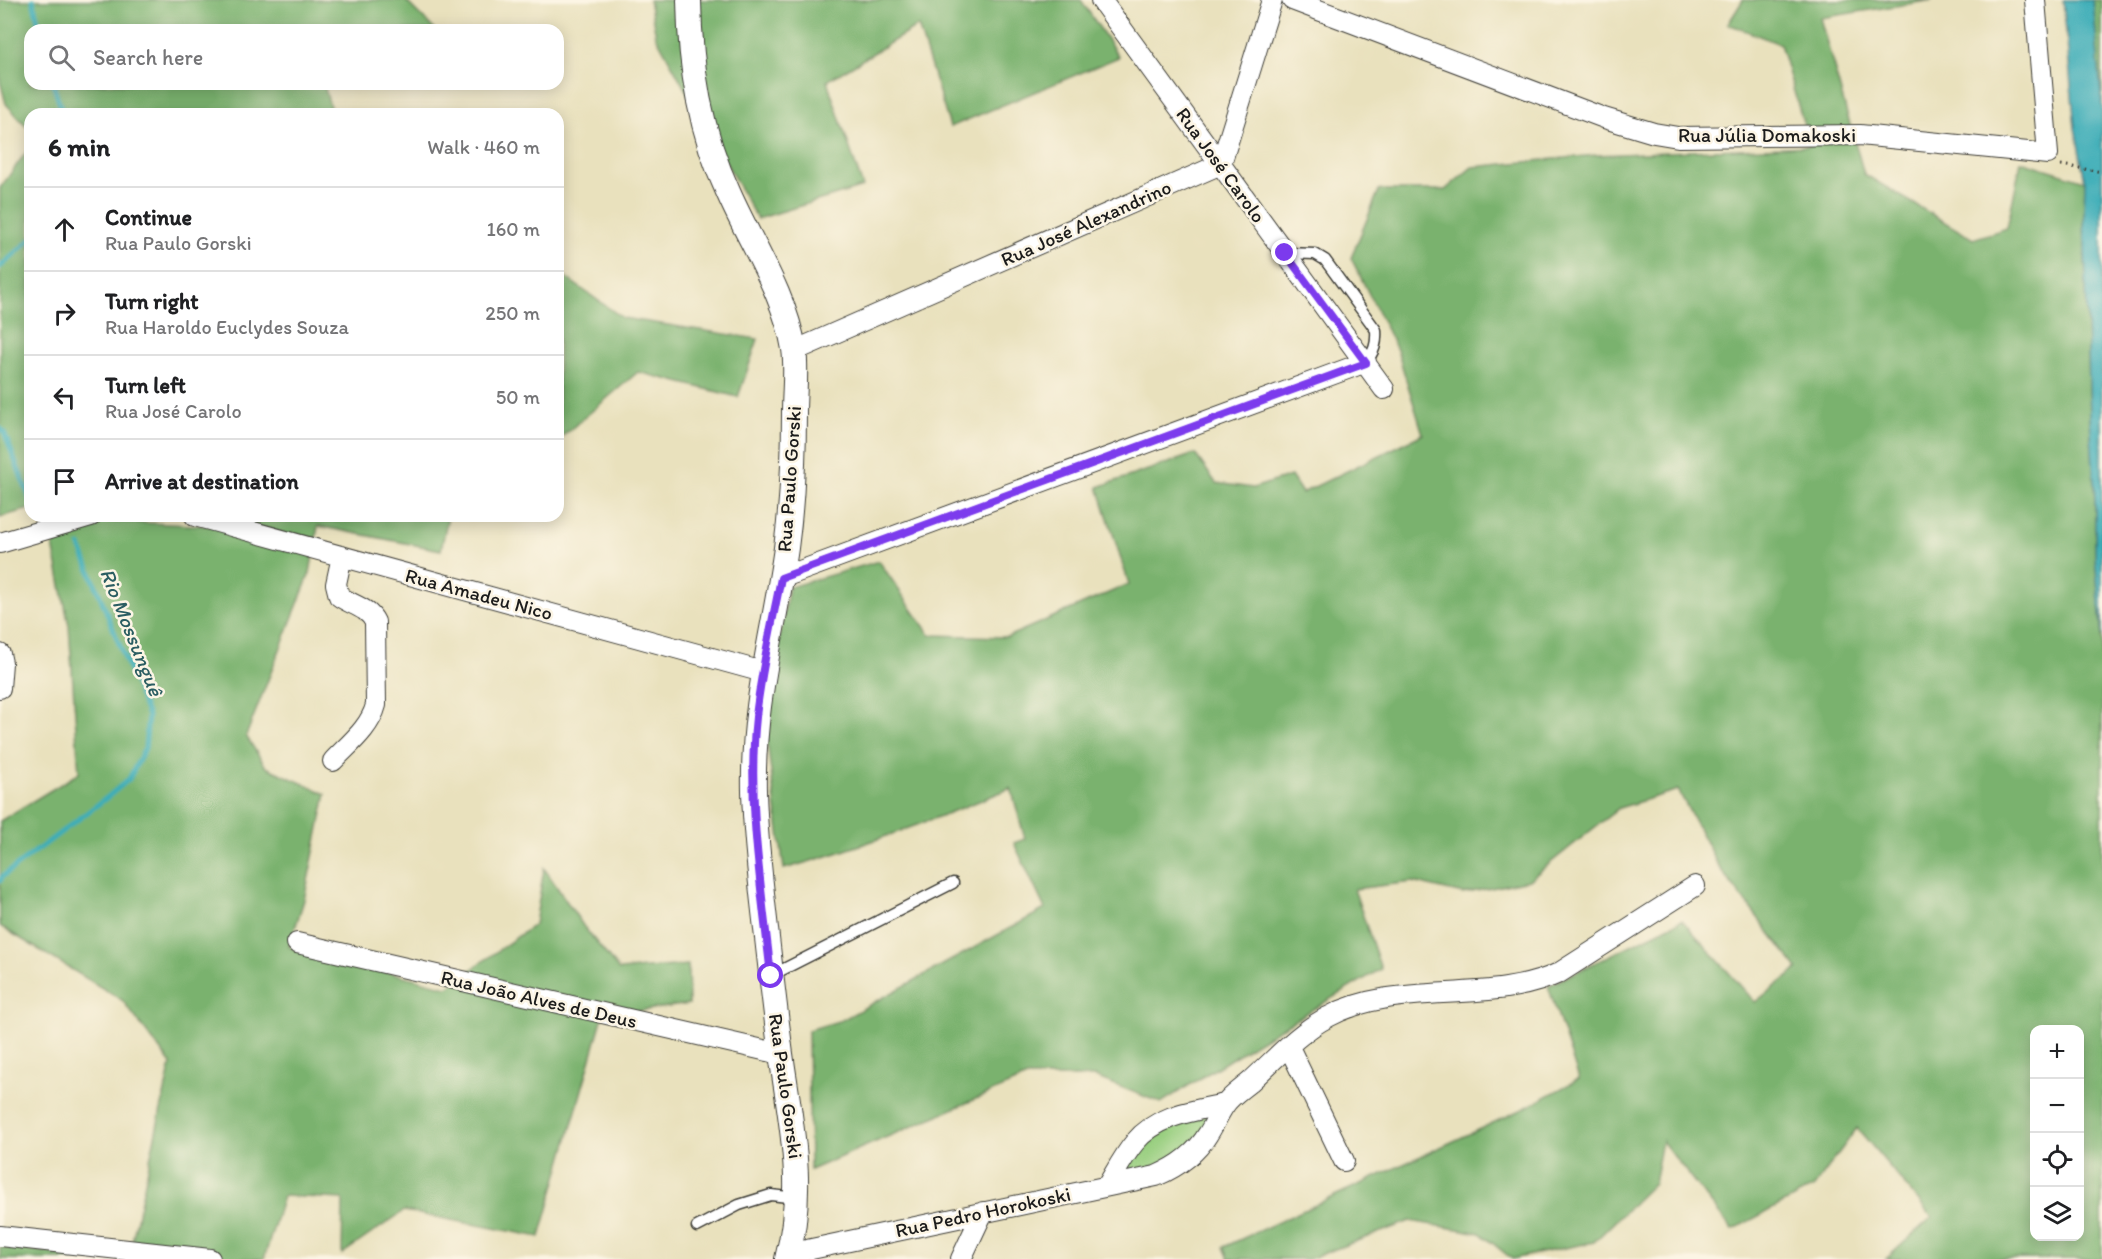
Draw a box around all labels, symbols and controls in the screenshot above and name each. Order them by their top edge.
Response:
search box [24,24,564,90]
icon: search [45,41,78,74]
text: Search here [93,44,203,71]
street label: Rua José Carolo [1171,103,1271,227]
street label: Rua Júlia Domakoski [1678,123,1856,147]
text: 6 min [48,131,110,163]
text: Walk · 460 m [427,135,540,159]
street label: Rua José Alexandrino [997,175,1175,271]
text: Continue [105,204,192,231]
icon: ahead [48,213,81,246]
text: 160 m [487,217,540,241]
text: Rua Paulo Gorski [105,231,252,255]
route end [1271,239,1297,265]
text: Turn right [105,288,199,315]
icon: right [48,297,81,330]
text: 250 m [485,301,540,325]
text: Rua Haroldo Euclydes Souza [105,315,349,339]
text: Turn left [105,372,186,399]
icon: left [48,381,81,414]
text: 50 m [496,385,540,409]
text: Rua José Carolo [105,399,242,423]
street label: Rua Paulo Gorski [772,405,806,553]
icon: arrive [48,465,81,498]
text: Arrive at destination [105,468,299,495]
street label: Rua Amadeu Nico [403,563,555,625]
water label: Rio Mossunguê [95,564,170,701]
route start [757,962,783,988]
street label: Rua João Alves de Deus [439,965,639,1033]
street label: Rua Paulo Gorski [764,1012,808,1160]
map controls [2030,1025,2084,1241]
button: + [2030,1025,2084,1079]
button: − [2030,1079,2084,1133]
button: locate [2030,1133,2084,1187]
street label: Rua Pedro Horokoski [893,1182,1073,1242]
button: layers [2030,1187,2084,1241]

